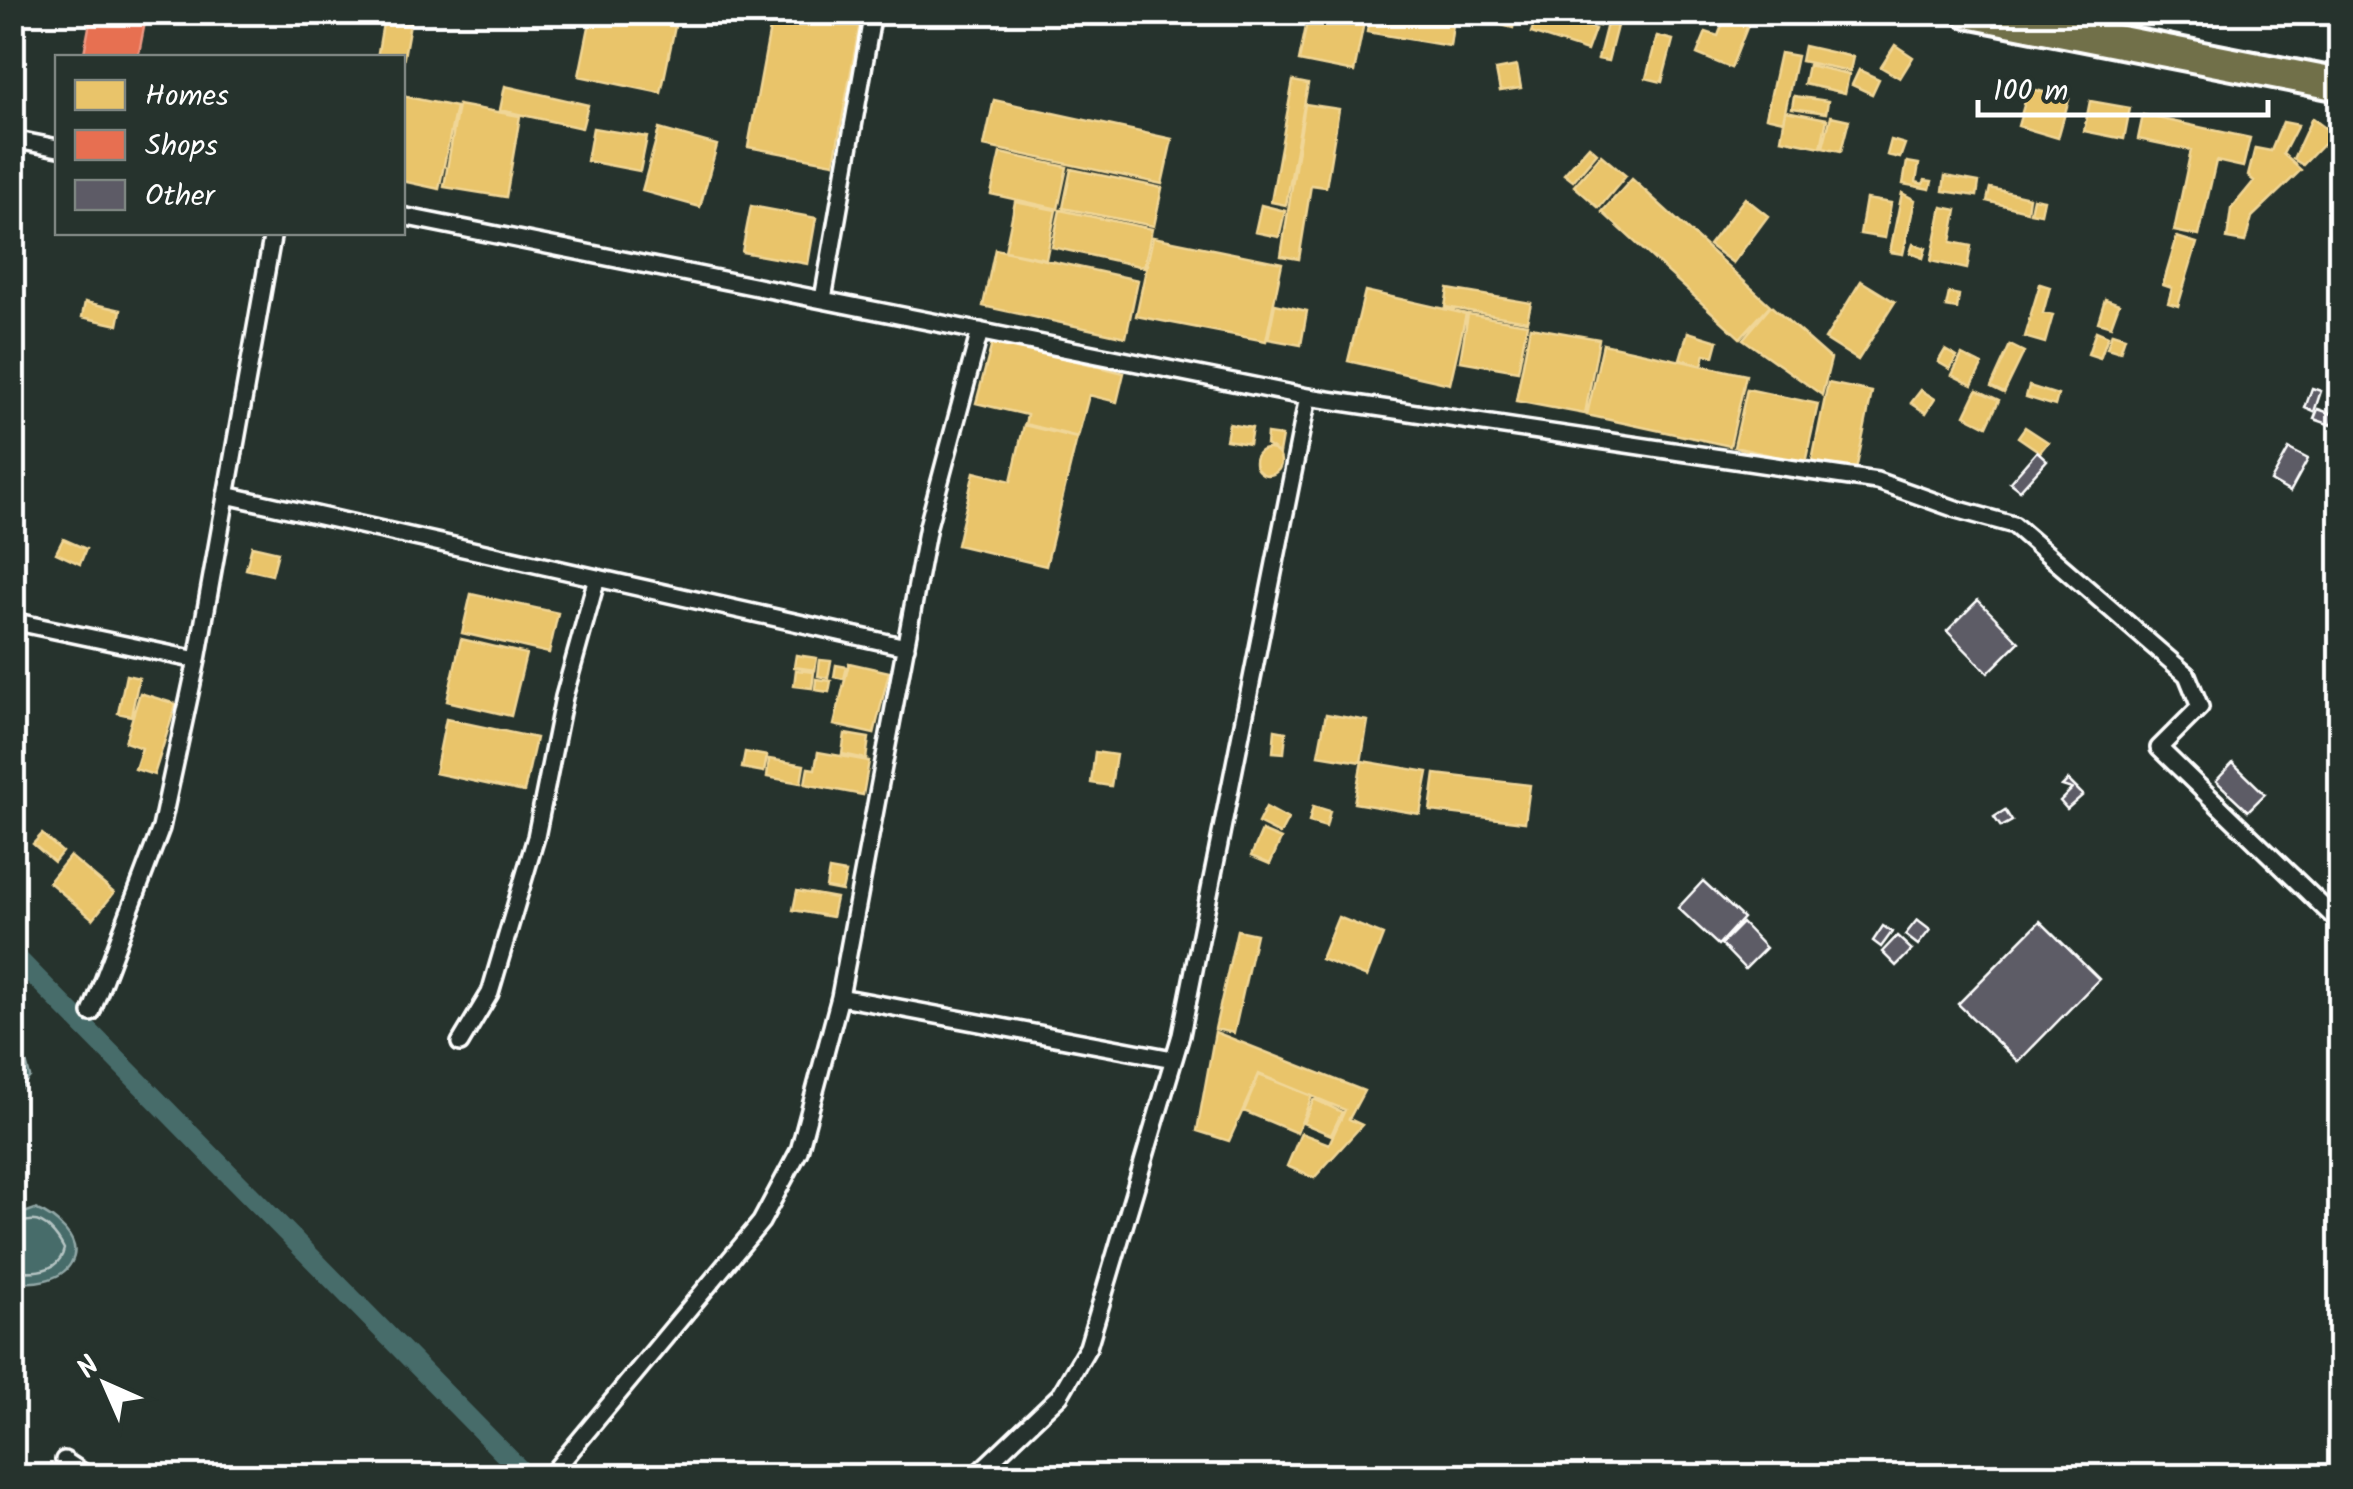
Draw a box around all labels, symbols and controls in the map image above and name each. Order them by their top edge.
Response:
legend [55,55,405,235]
scale bar [1978,55,2268,117]
text: 100 m [1993,68,2068,116]
text: Homes [145,73,229,121]
text: Shops [145,123,218,171]
text: Other [145,173,217,221]
north arrow [55,1334,155,1434]
text: N [67,1346,111,1390]

